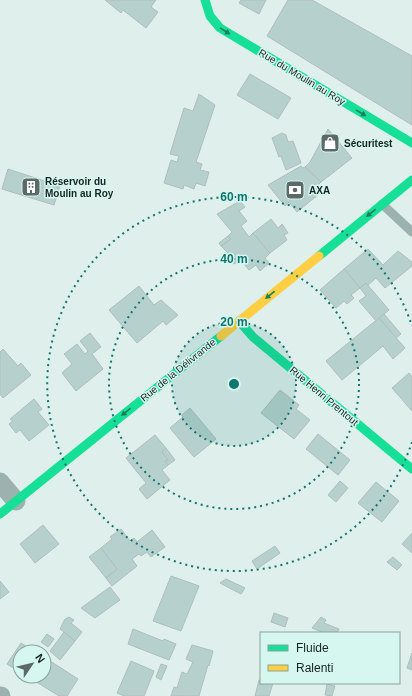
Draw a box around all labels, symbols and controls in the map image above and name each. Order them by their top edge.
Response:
one-way arrow [220,28,231,35]
street label: Rue du Moulin au Roy [257,47,347,107]
one-way arrow [355,109,367,116]
shop icon: Sécuritest [319,132,341,154]
place label: Sécuritest [344,138,393,149]
building icon: Réservoir du Moulin au Roy [20,176,42,198]
place label: Réservoir du Moulin au Roy [45,176,114,199]
bank icon: AXA [284,179,306,201]
place label: AXA [309,185,330,196]
text: 60 m [220,190,248,204]
one-way arrow [366,209,376,218]
text: 40 m [220,252,248,266]
one-way arrow [265,291,276,300]
text: 20 m [220,315,248,329]
street label: Rue de la Délivrande [138,336,218,404]
street label: Rue Henri Prentout [288,364,360,428]
centre of rings [227,377,241,391]
one-way arrow [120,408,131,417]
legend [260,632,400,684]
text: Fluide [296,641,329,655]
north arrow [12,644,52,684]
text: N [33,652,47,665]
text: Ralenti [296,661,333,675]

